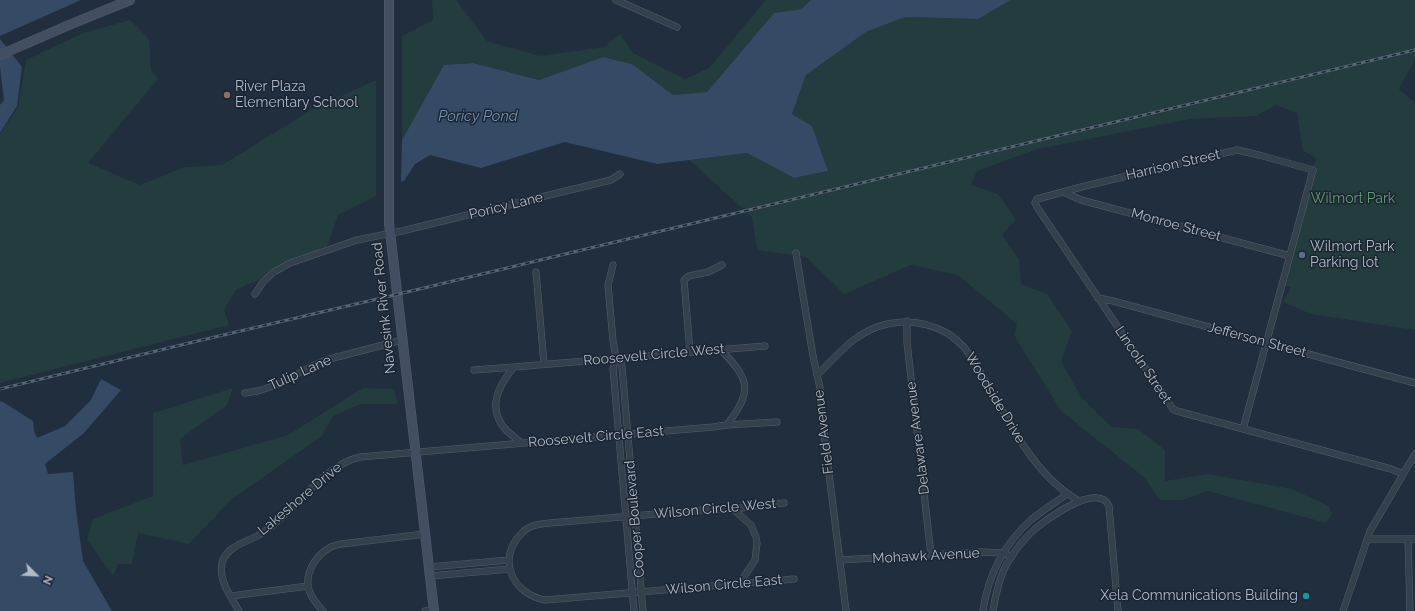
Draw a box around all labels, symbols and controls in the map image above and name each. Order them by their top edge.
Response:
place label: River Plaza Elementary School [235,79,358,112]
marker: River Plaza Elementary School [222,90,232,100]
water label: Poricy Pond [438,107,518,125]
street label: Harrison Street [1124,146,1222,184]
street label: Poricy Lane [467,189,545,223]
park label: Wilmort Park [1311,191,1395,207]
street label: Monroe Street [1129,205,1223,245]
place label: Wilmort Park Parking lot [1310,239,1394,272]
street label: Navesink River Road [369,241,399,375]
marker: Wilmort Park Parking lot [1297,250,1307,260]
street label: Jefferson Street [1206,319,1308,361]
street label: Lincoln Street [1111,323,1175,407]
street label: Roosevelt Circle West [583,340,725,370]
street label: Woodside Drive [961,350,1029,446]
street label: Tulip Lane [266,352,334,394]
street label: Delaware Avenue [903,380,933,496]
street label: Field Avenue [810,389,838,475]
street label: Roosevelt Circle East [528,423,664,451]
street label: Lakeshore Drive [255,459,345,539]
street label: Cooper Boulevard [622,460,648,578]
street label: Wilson Circle West [653,495,777,523]
street label: Mohawk Avenue [872,545,980,567]
north arrow [16,555,56,595]
street label: Wilson Circle East [665,572,783,598]
text: N [40,574,55,587]
place label: Xela Communications Building [1100,588,1298,604]
marker: Xela Communications Building [1301,591,1311,601]

